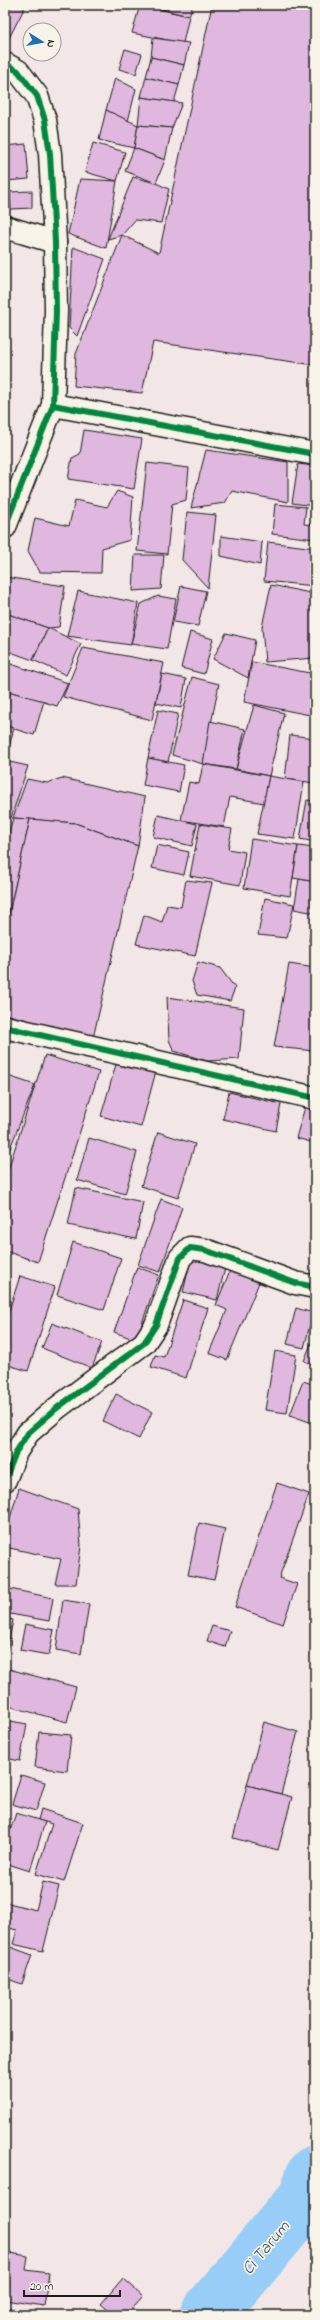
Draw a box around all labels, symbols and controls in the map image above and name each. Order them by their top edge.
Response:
north arrow [22,22,62,62]
text: N [42,39,59,49]
water label: Ci Tarum [236,2215,297,2280]
scale bar [24,2272,120,2298]
text: 20 m [30,2278,53,2296]

